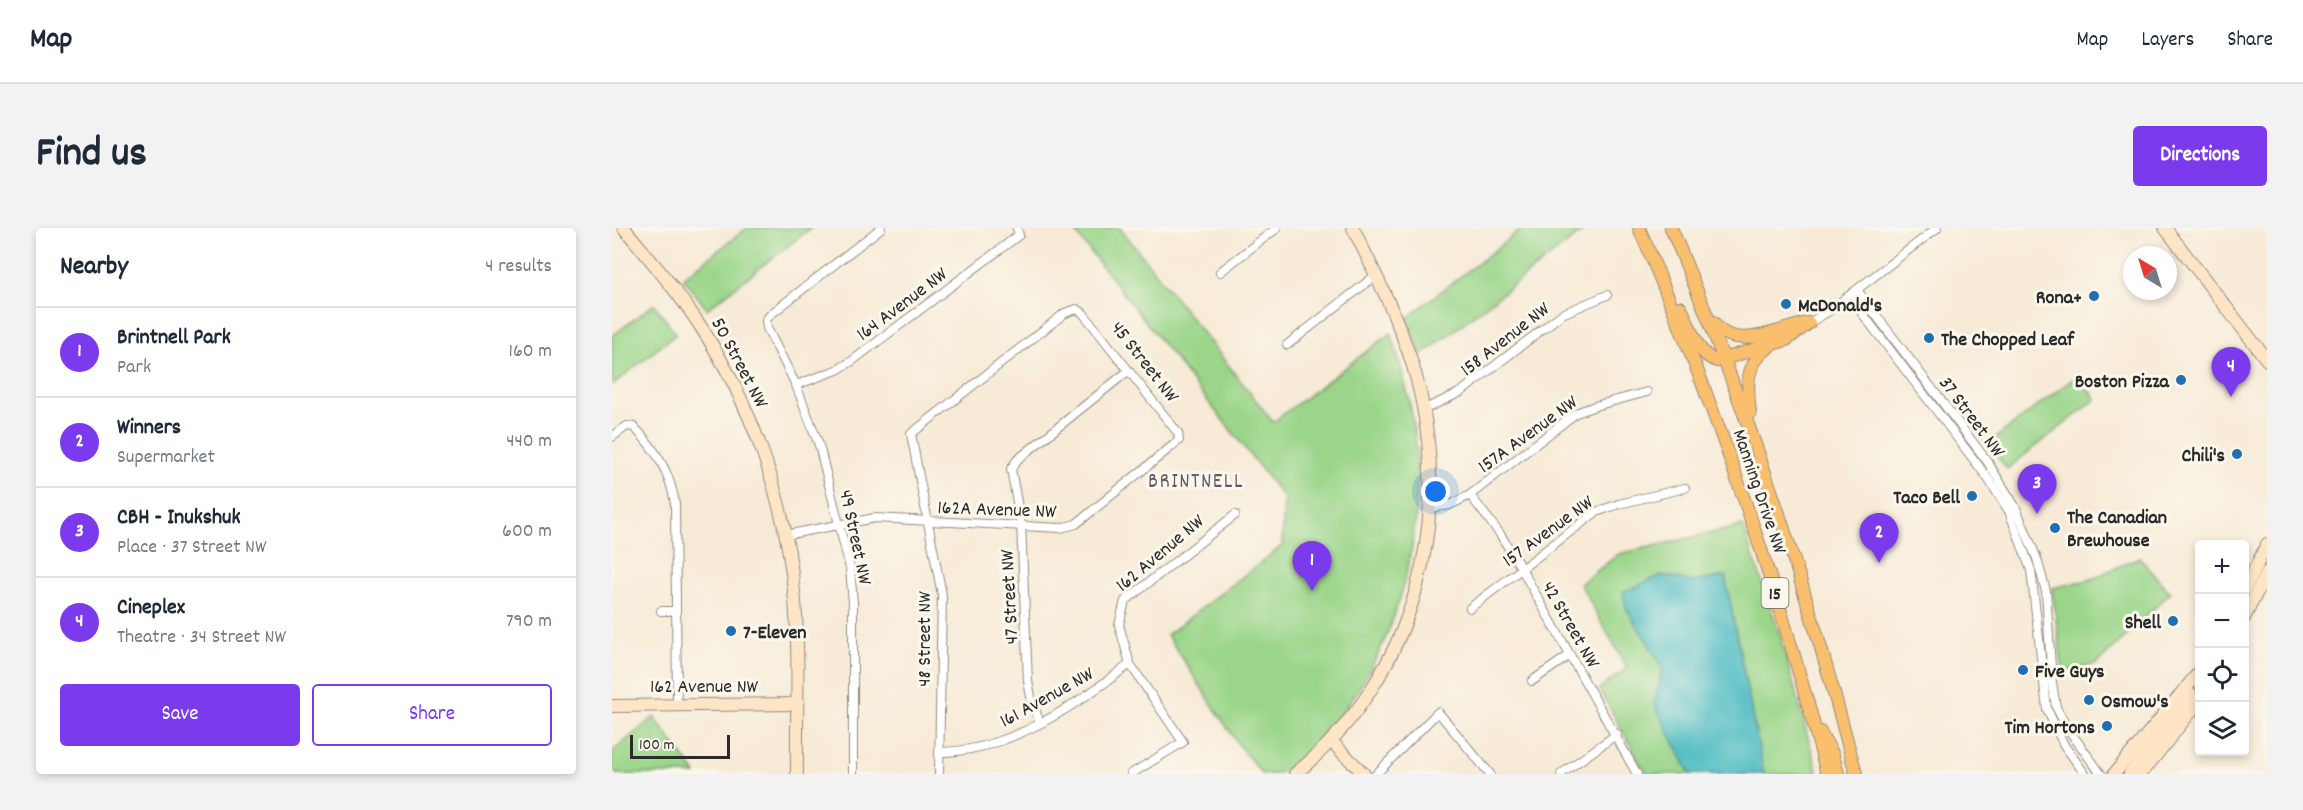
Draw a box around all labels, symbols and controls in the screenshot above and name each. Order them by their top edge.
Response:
text: Map [30,21,72,61]
text: Map [2077,26,2108,56]
text: Layers [2141,26,2194,56]
text: Share [2227,26,2273,56]
text: Find us [36,126,147,186]
button: Directions [2133,126,2267,186]
north arrow [2123,246,2177,300]
text: Nearby [60,249,128,286]
text: 4 results [485,253,552,281]
street label: 164 Avenue NW [851,261,955,349]
place label: Rona+ [2036,285,2082,313]
marker: Rona+ [2087,289,2101,303]
place label: McDonald's [1798,293,1882,321]
street label: 158 Avenue NW [1455,296,1557,384]
marker: McDonald's [1779,297,1793,311]
street label: 50 Street NW [703,313,774,414]
street label: 45 Street NW [1103,316,1185,410]
text: Brintnell Park [117,323,231,354]
place label: The Chopped Leaf [1941,327,2075,355]
marker: The Chopped Leaf [1922,331,1936,345]
text: 1 [77,338,82,366]
text: 160 m [509,338,552,366]
pin: 4 [2212,348,2250,397]
text: Park [117,354,151,382]
place label: Boston Pizza [2075,369,2170,397]
street label: 37 Street NW [1931,371,2011,465]
marker: Boston Pizza [2174,373,2188,387]
street label: 157A Avenue NW [1473,389,1585,481]
text: Winners [117,413,181,444]
street label: Manning Drive NW [1724,426,1793,559]
text: 2 [75,428,84,456]
text: 440 m [506,428,552,456]
place label: Chili's [2182,443,2225,471]
text: Supermarket [117,444,215,472]
marker: Chili's [2230,447,2244,461]
pin: 3 [2018,464,2056,514]
district label: BRINTNELL [1148,468,1244,498]
your location [1421,477,1450,506]
place label: Taco Bell [1893,485,1960,513]
street label: 49 Street NW [830,487,878,588]
street label: 157 Avenue NW [1497,489,1601,575]
marker: Taco Bell [1965,489,1979,503]
street label: 162A Avenue NW [937,495,1057,527]
text: CBH - Inukshuk [117,503,241,534]
place label: The Canadian Brewhouse [2067,505,2167,556]
street label: 162 Avenue NW [1110,508,1212,600]
pin: 2 [1860,514,1898,563]
text: 3 [75,518,84,546]
text: 600 m [502,518,552,546]
marker: The Canadian Brewhouse [2048,521,2062,535]
text: Place · 37 Street NW [117,534,266,562]
map controls [2195,540,2249,756]
button: + [2195,540,2249,594]
pin: 1 [1292,542,1332,591]
street label: 47 Street NW [995,548,1027,645]
street label: 42 Street NW [1533,577,1606,675]
road number: 15 [1762,578,1788,608]
street label: 48 Street NW [912,591,940,687]
text: Cineplex [117,593,185,624]
button: − [2195,594,2249,648]
text: 4 [75,608,84,636]
text: 790 m [506,608,552,636]
place label: Shell [2125,610,2161,638]
marker: Shell [2166,614,2180,628]
place label: 7-Eleven [743,620,807,648]
text: Theatre · 34 Street NW [117,624,286,652]
marker: 7-Eleven [724,624,738,638]
button: locate [2195,648,2249,702]
place label: Five Guys [2035,659,2105,687]
street label: 161 Avenue NW [995,661,1100,736]
marker: Five Guys [2016,663,2030,677]
street label: 162 Avenue NW [650,674,759,702]
button: Save [60,684,300,746]
button: Share [312,684,552,746]
place label: Osmow's [2101,689,2169,717]
marker: Osmow's [2082,693,2096,707]
button: layers [2195,702,2249,756]
place label: Tim Hortons [2005,715,2095,743]
marker: Tim Hortons [2100,719,2114,733]
scale bar [630,732,730,760]
text: 100 m [639,734,675,757]

